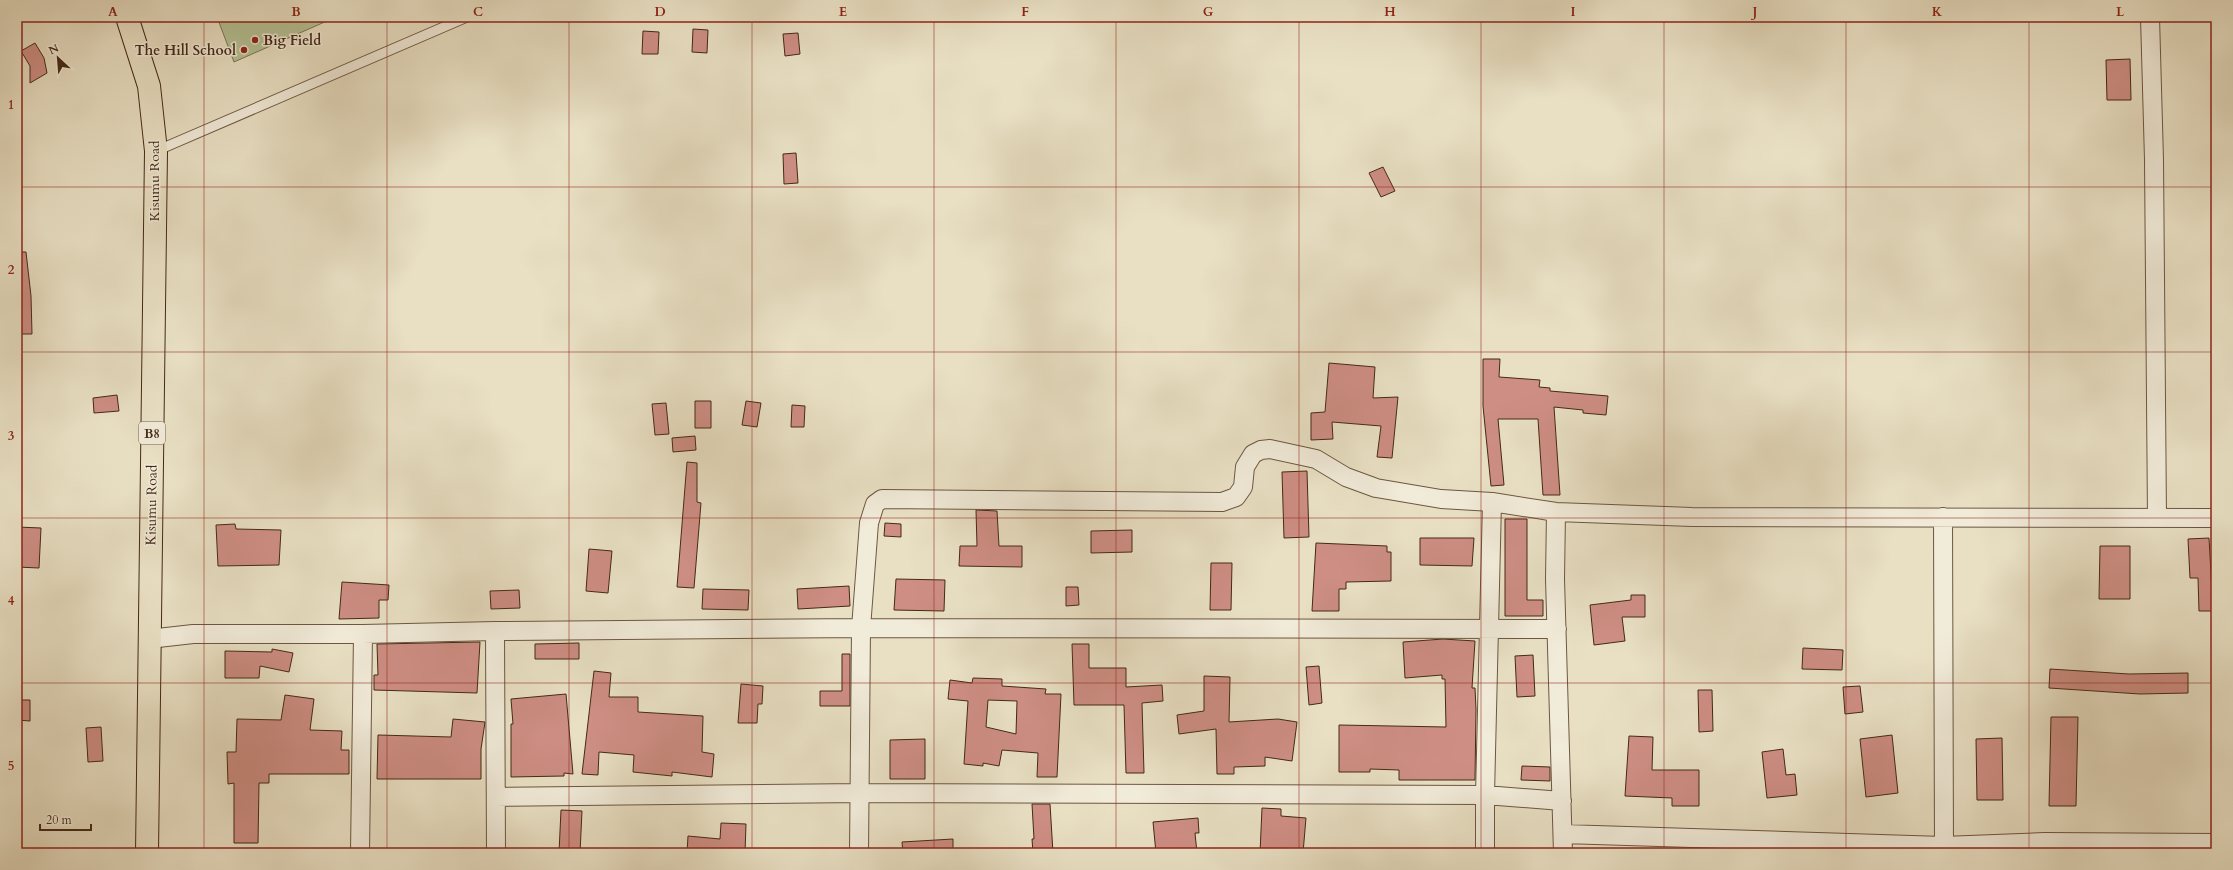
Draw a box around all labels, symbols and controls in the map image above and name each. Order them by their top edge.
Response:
text: A [108,3,118,21]
text: B [291,3,301,21]
text: C [473,3,483,21]
text: D [654,3,666,21]
text: E [839,3,847,21]
text: F [1021,3,1029,21]
text: G [1203,3,1214,21]
text: H [1384,3,1396,21]
text: I [1570,3,1576,21]
text: J [1751,3,1758,21]
text: K [1932,3,1943,21]
text: L [2116,3,2125,21]
place label: Big Field [263,31,321,50]
marker: Big Field [250,35,260,45]
north arrow [38,38,78,78]
text: N [46,40,62,58]
place label: The Hill School [135,41,236,60]
marker: The Hill School [239,45,249,55]
text: 1 [8,96,14,114]
street label: Kisumu Road [145,140,164,221]
text: 2 [8,261,15,279]
road number: B8 [139,422,165,444]
text: 3 [8,427,15,445]
street label: Kisumu Road [141,464,162,546]
text: 4 [8,592,15,610]
text: 5 [8,757,14,775]
scale bar [40,806,91,832]
text: 20 m [46,812,73,828]

